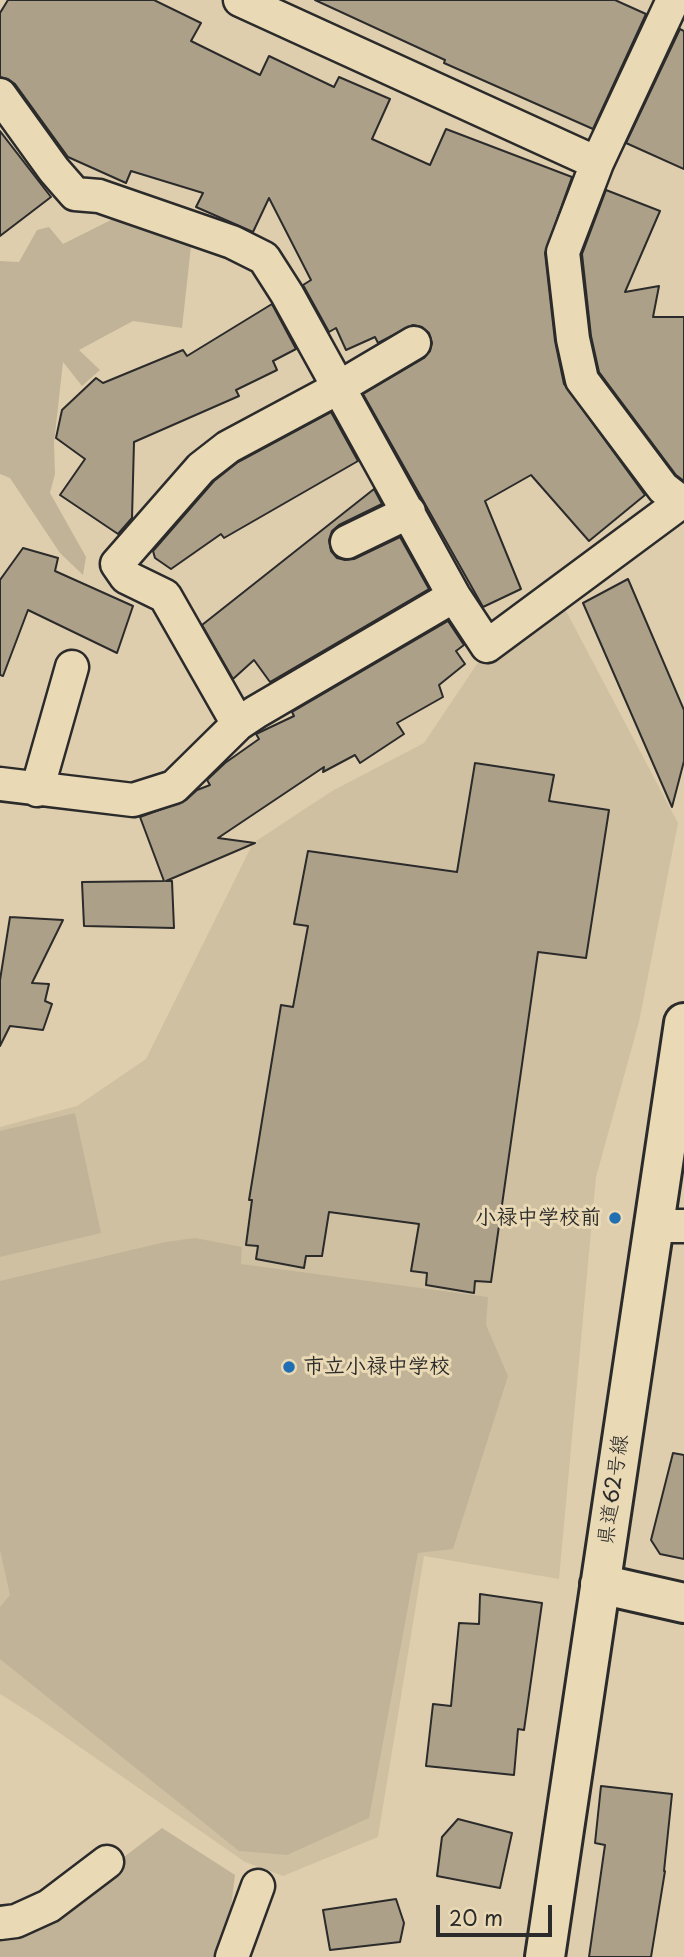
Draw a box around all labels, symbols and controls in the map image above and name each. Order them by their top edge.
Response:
place label: 小禄中学校前 [475,1205,601,1231]
marker: 小禄中学校前 [607,1210,623,1226]
place label: 市立小禄中学校 [303,1354,450,1380]
marker: 市立小禄中学校 [281,1359,297,1375]
street label: 県道62号線 [594,1433,634,1547]
scale bar [439,1890,554,1934]
text: 20 m [449,1901,503,1933]

